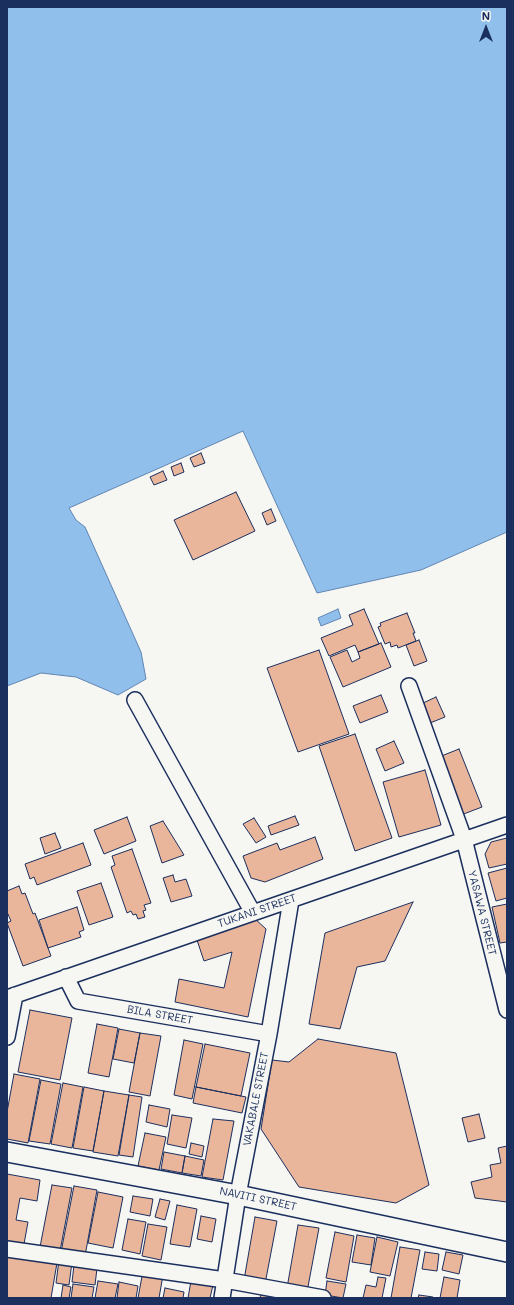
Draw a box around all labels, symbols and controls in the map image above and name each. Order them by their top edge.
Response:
north arrow [466,8,506,48]
text: N [482,8,490,23]
street label: YASAWA STREET [465,869,499,957]
street label: TUKANI STREET [216,891,298,931]
street label: BILA STREET [126,1003,194,1027]
street label: VAKABALE STREET [240,1051,272,1147]
street label: NAVITI STREET [218,1184,298,1214]

